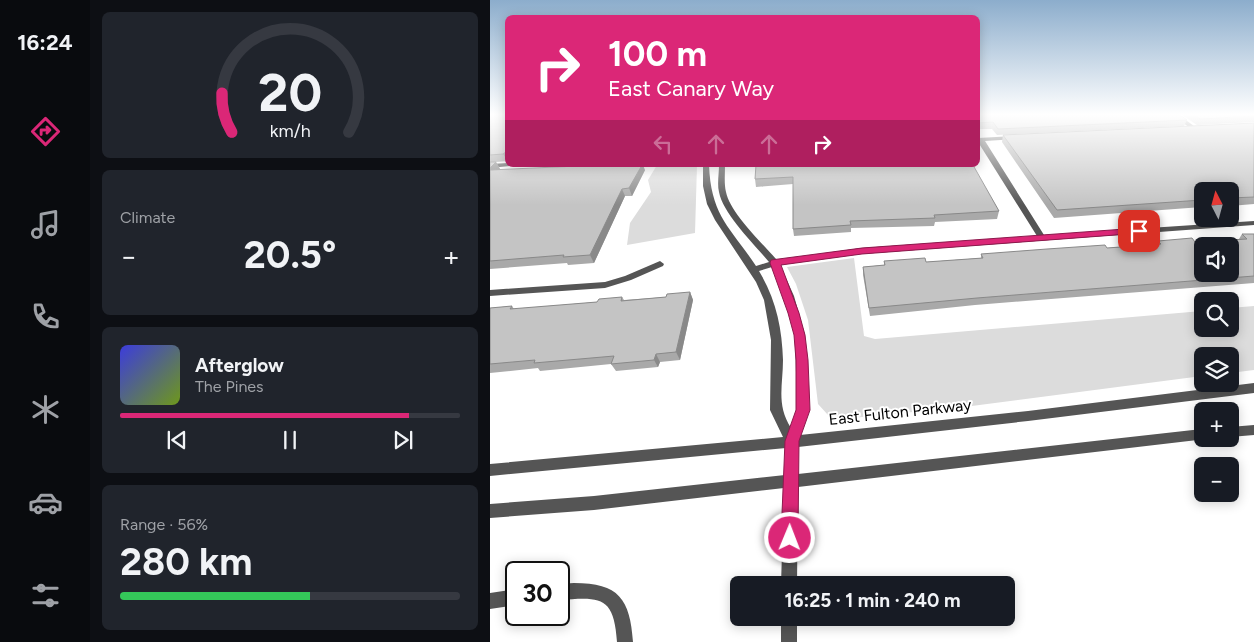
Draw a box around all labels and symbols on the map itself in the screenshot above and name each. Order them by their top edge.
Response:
north arrow [1194,182,1239,228]
pin [1118,210,1160,252]
street label: East Fulton Parkway [828,395,973,429]
position arrow [763,511,815,563]
speed limit sign: 30 [505,561,570,626]

